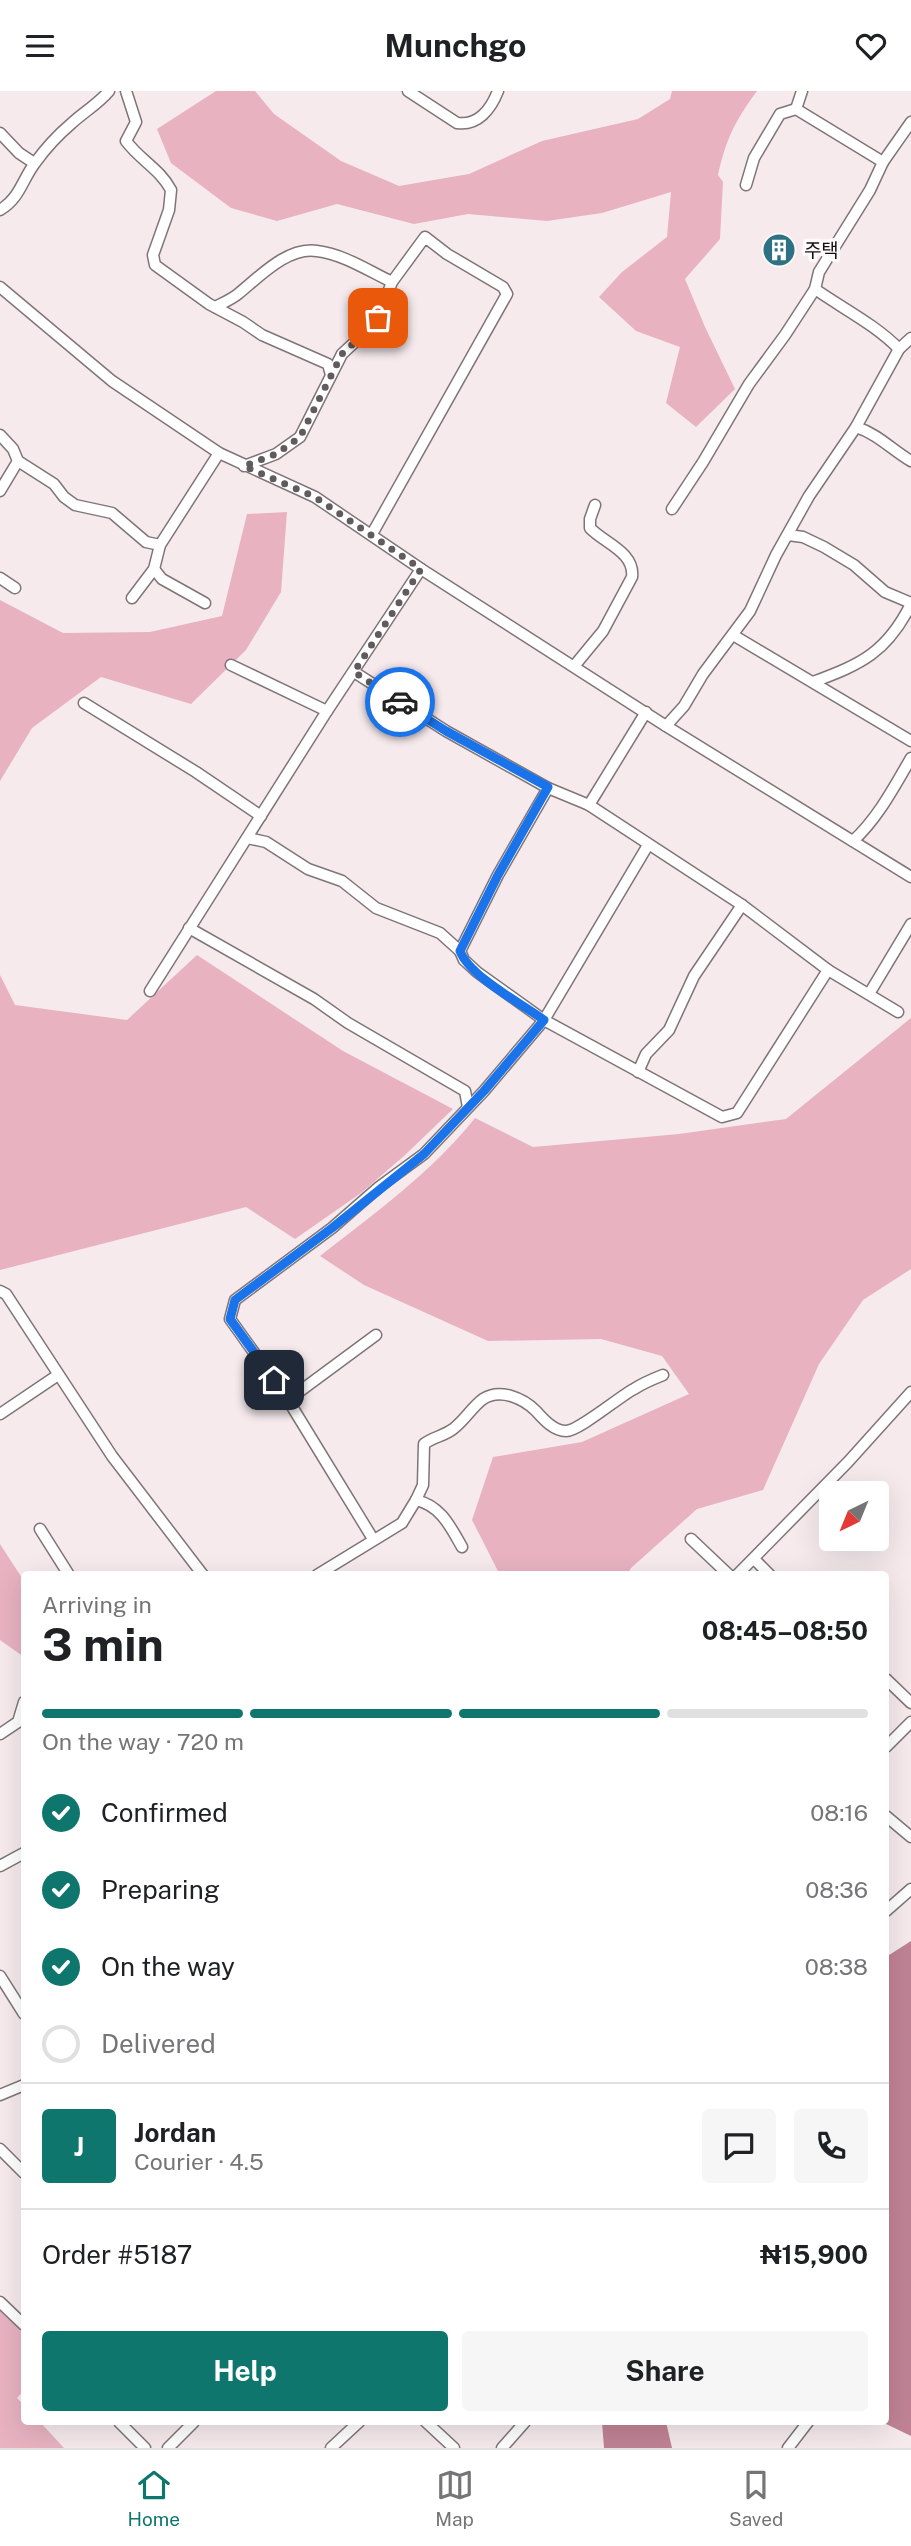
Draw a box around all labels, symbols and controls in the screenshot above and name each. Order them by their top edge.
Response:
icon: menu [21,27,59,65]
text: Munchgo [385,27,526,64]
icon: heart [852,27,890,65]
building icon: 주택 [760,231,798,269]
place label: 주택 [804,239,839,261]
pin [348,288,408,348]
icon: bag [359,299,397,337]
courier [365,667,435,737]
icon: car [381,683,419,721]
pin [244,1350,304,1410]
icon: home [255,1361,293,1399]
north arrow [819,1481,889,1551]
map controls [819,1481,889,1551]
text: Arriving in [42,1591,152,1618]
text: 08:45–08:50 [702,1615,868,1646]
text: 3 min [42,1617,164,1671]
text: On the way · 720 m [42,1728,244,1755]
icon: check [42,1794,80,1832]
text: Confirmed [101,1797,228,1828]
text: 08:16 [810,1799,868,1826]
icon: check [42,1871,80,1909]
text: Preparing [101,1874,220,1905]
text: 08:36 [805,1876,868,1903]
icon: check [42,1948,80,1986]
text: On the way [101,1951,235,1982]
text: 08:38 [805,1953,868,1980]
text: Delivered [101,2028,216,2059]
button: chat [702,2109,776,2183]
button: phone [794,2109,868,2183]
text: Jordan [134,2117,216,2148]
text: J [74,2131,84,2162]
text: Courier · 4.5 [134,2148,264,2175]
text: Order #5187 [42,2239,192,2270]
text: ₦15,900 [760,2239,868,2270]
button: Help [42,2331,448,2411]
button: Share [462,2331,868,2411]
tab: Home [128,2466,180,2530]
tab: Map [435,2466,474,2530]
tab: Saved [729,2466,783,2530]

